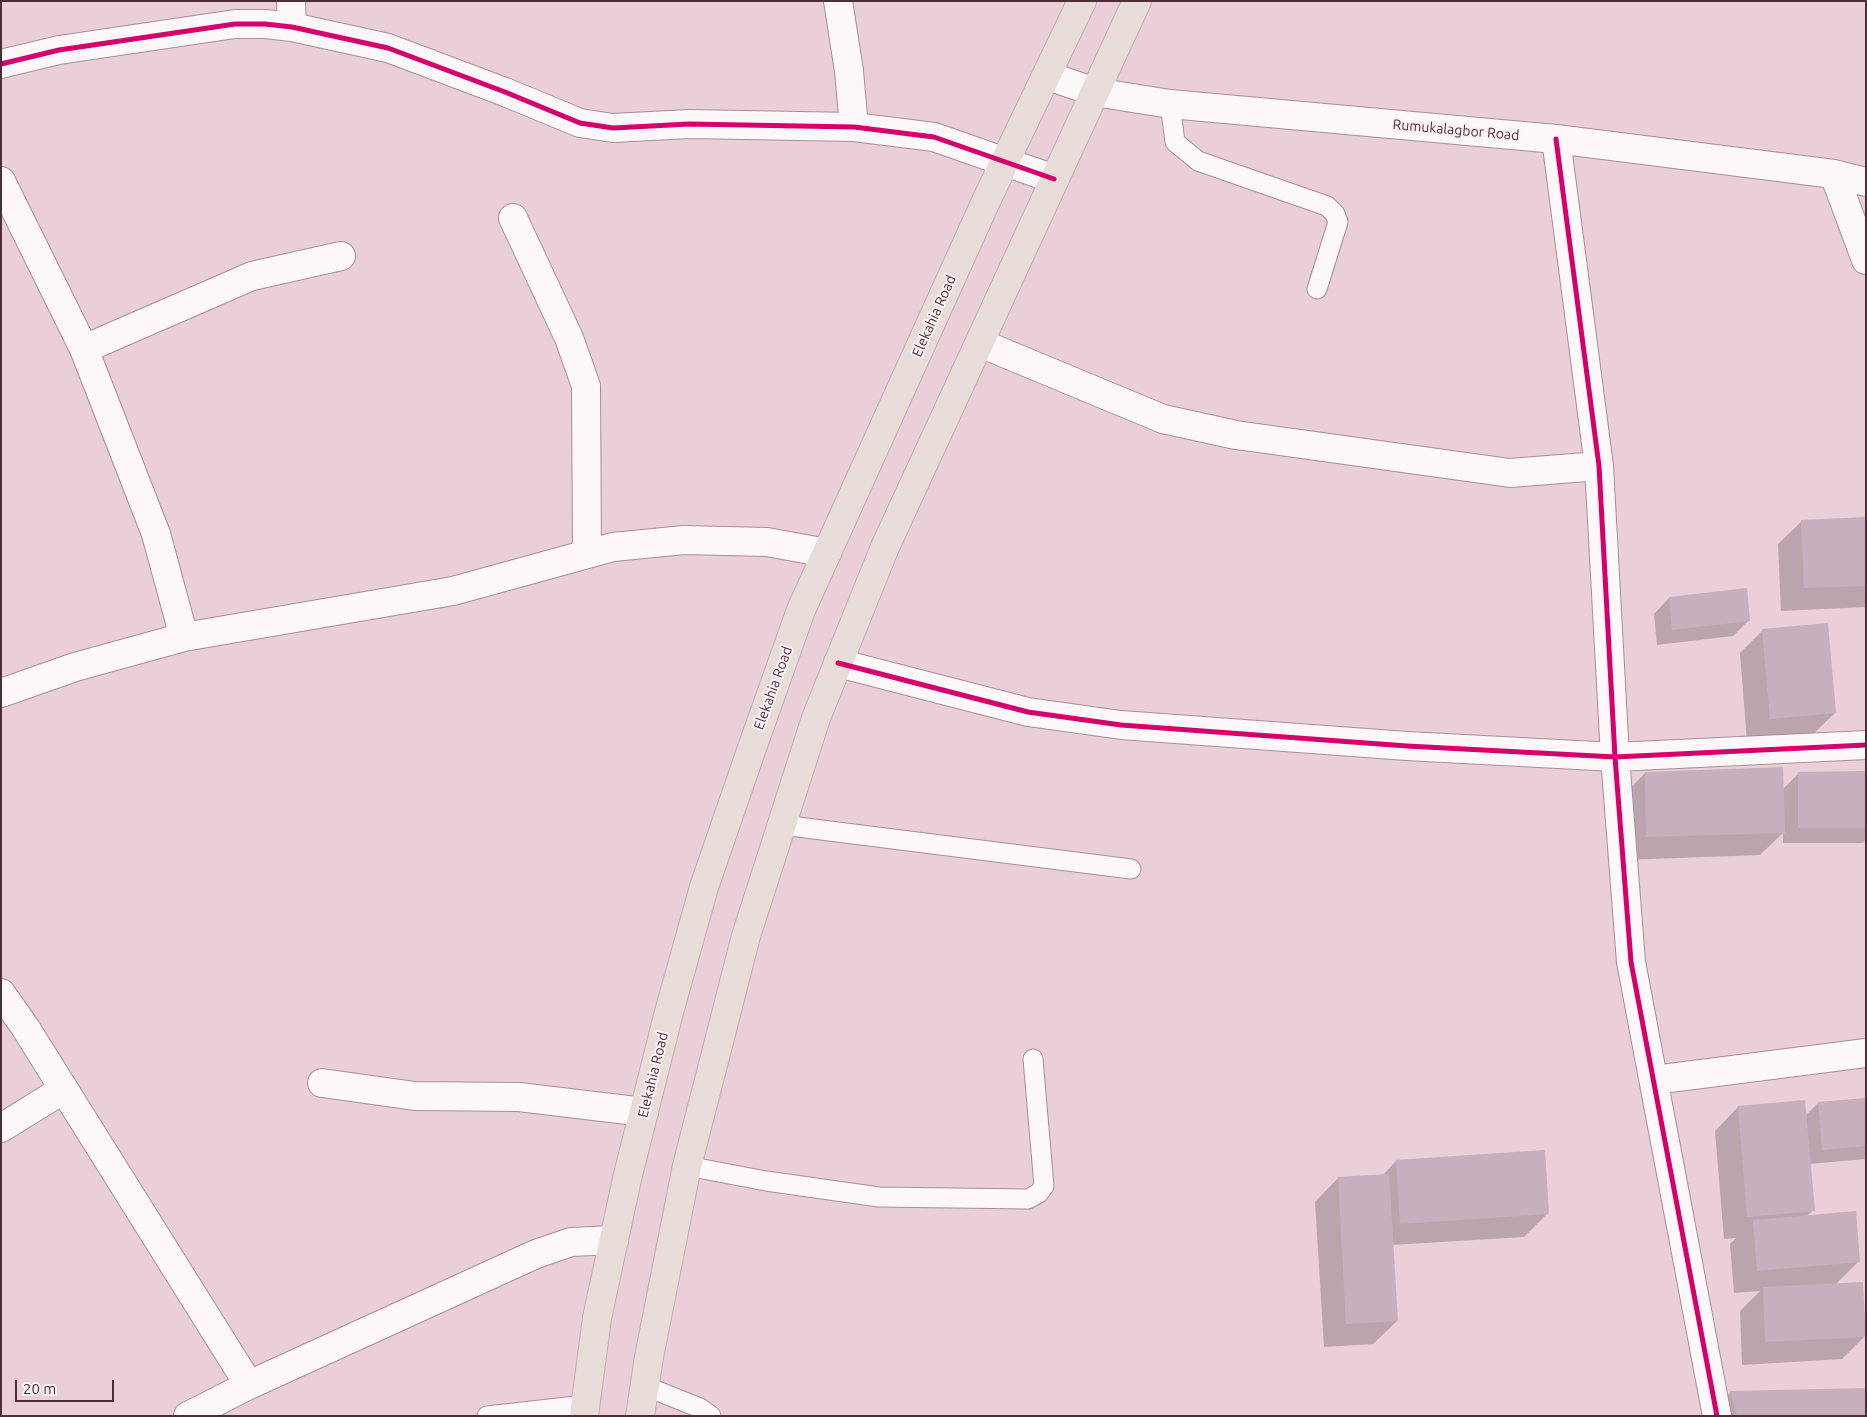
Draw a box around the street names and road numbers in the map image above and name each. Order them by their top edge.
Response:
street label: Rumukalagbor Road [1392,116,1520,144]
street label: Elekahia Road [909,273,959,359]
street label: Elekahia Road [750,644,796,732]
street label: Elekahia Road [634,1030,672,1120]

